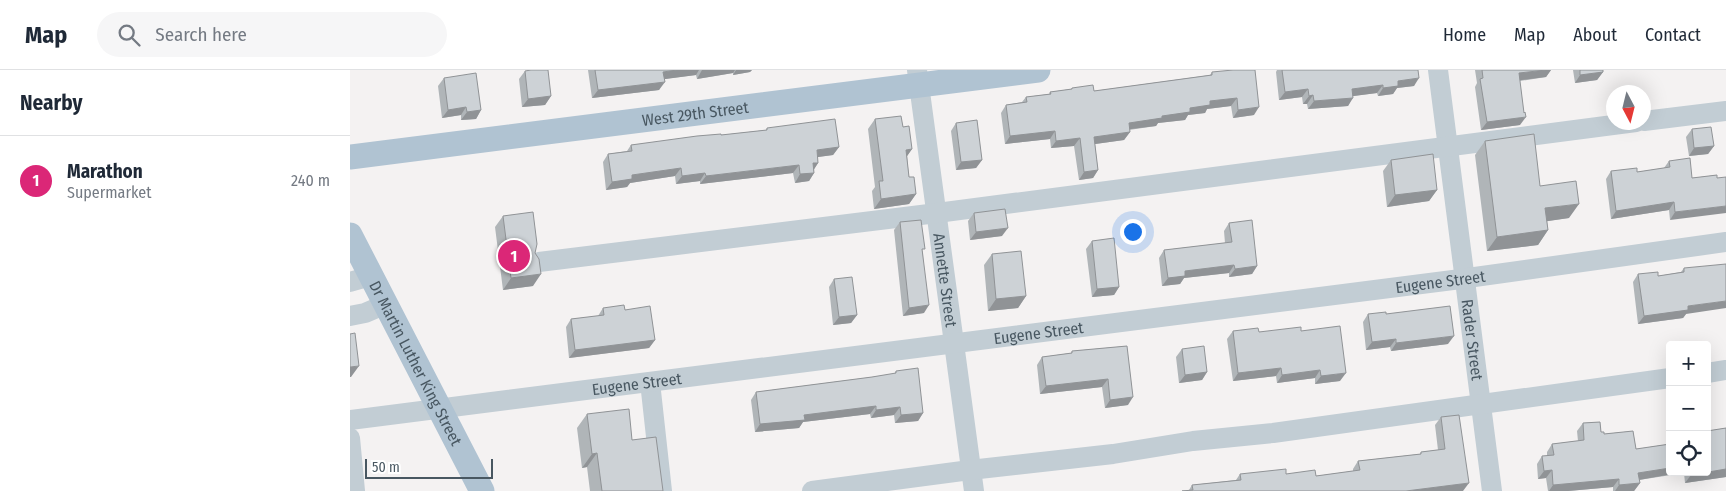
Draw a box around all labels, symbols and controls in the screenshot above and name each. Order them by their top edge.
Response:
search box [97,12,447,57]
text: Map [25,21,67,49]
icon: search [115,21,143,49]
text: Search here [155,23,247,46]
text: Home [1443,24,1486,46]
text: Map [1514,24,1545,46]
text: About [1573,24,1617,46]
text: Contact [1645,24,1701,46]
north arrow [1606,85,1651,130]
text: Nearby [20,90,82,116]
street label: West 29th Street [641,97,750,129]
text: Marathon [67,160,143,183]
text: 1 [33,171,39,190]
text: 240 m [291,171,330,190]
text: Supermarket [67,183,151,202]
your location [1120,219,1146,245]
street label: Annette Street [930,232,961,329]
pin: 1 [498,237,530,275]
street label: Eugene Street [1394,266,1487,297]
street label: Dr Martin Luther King Street [366,277,467,449]
street label: Rader Street [1458,298,1487,382]
street label: Eugene Street [992,317,1085,348]
map controls [1666,341,1711,476]
button: + [1666,341,1711,386]
street label: Eugene Street [591,368,683,399]
button: − [1666,386,1711,431]
button: locate [1666,431,1711,476]
scale bar [365,456,492,479]
text: 50 m [372,459,400,476]

